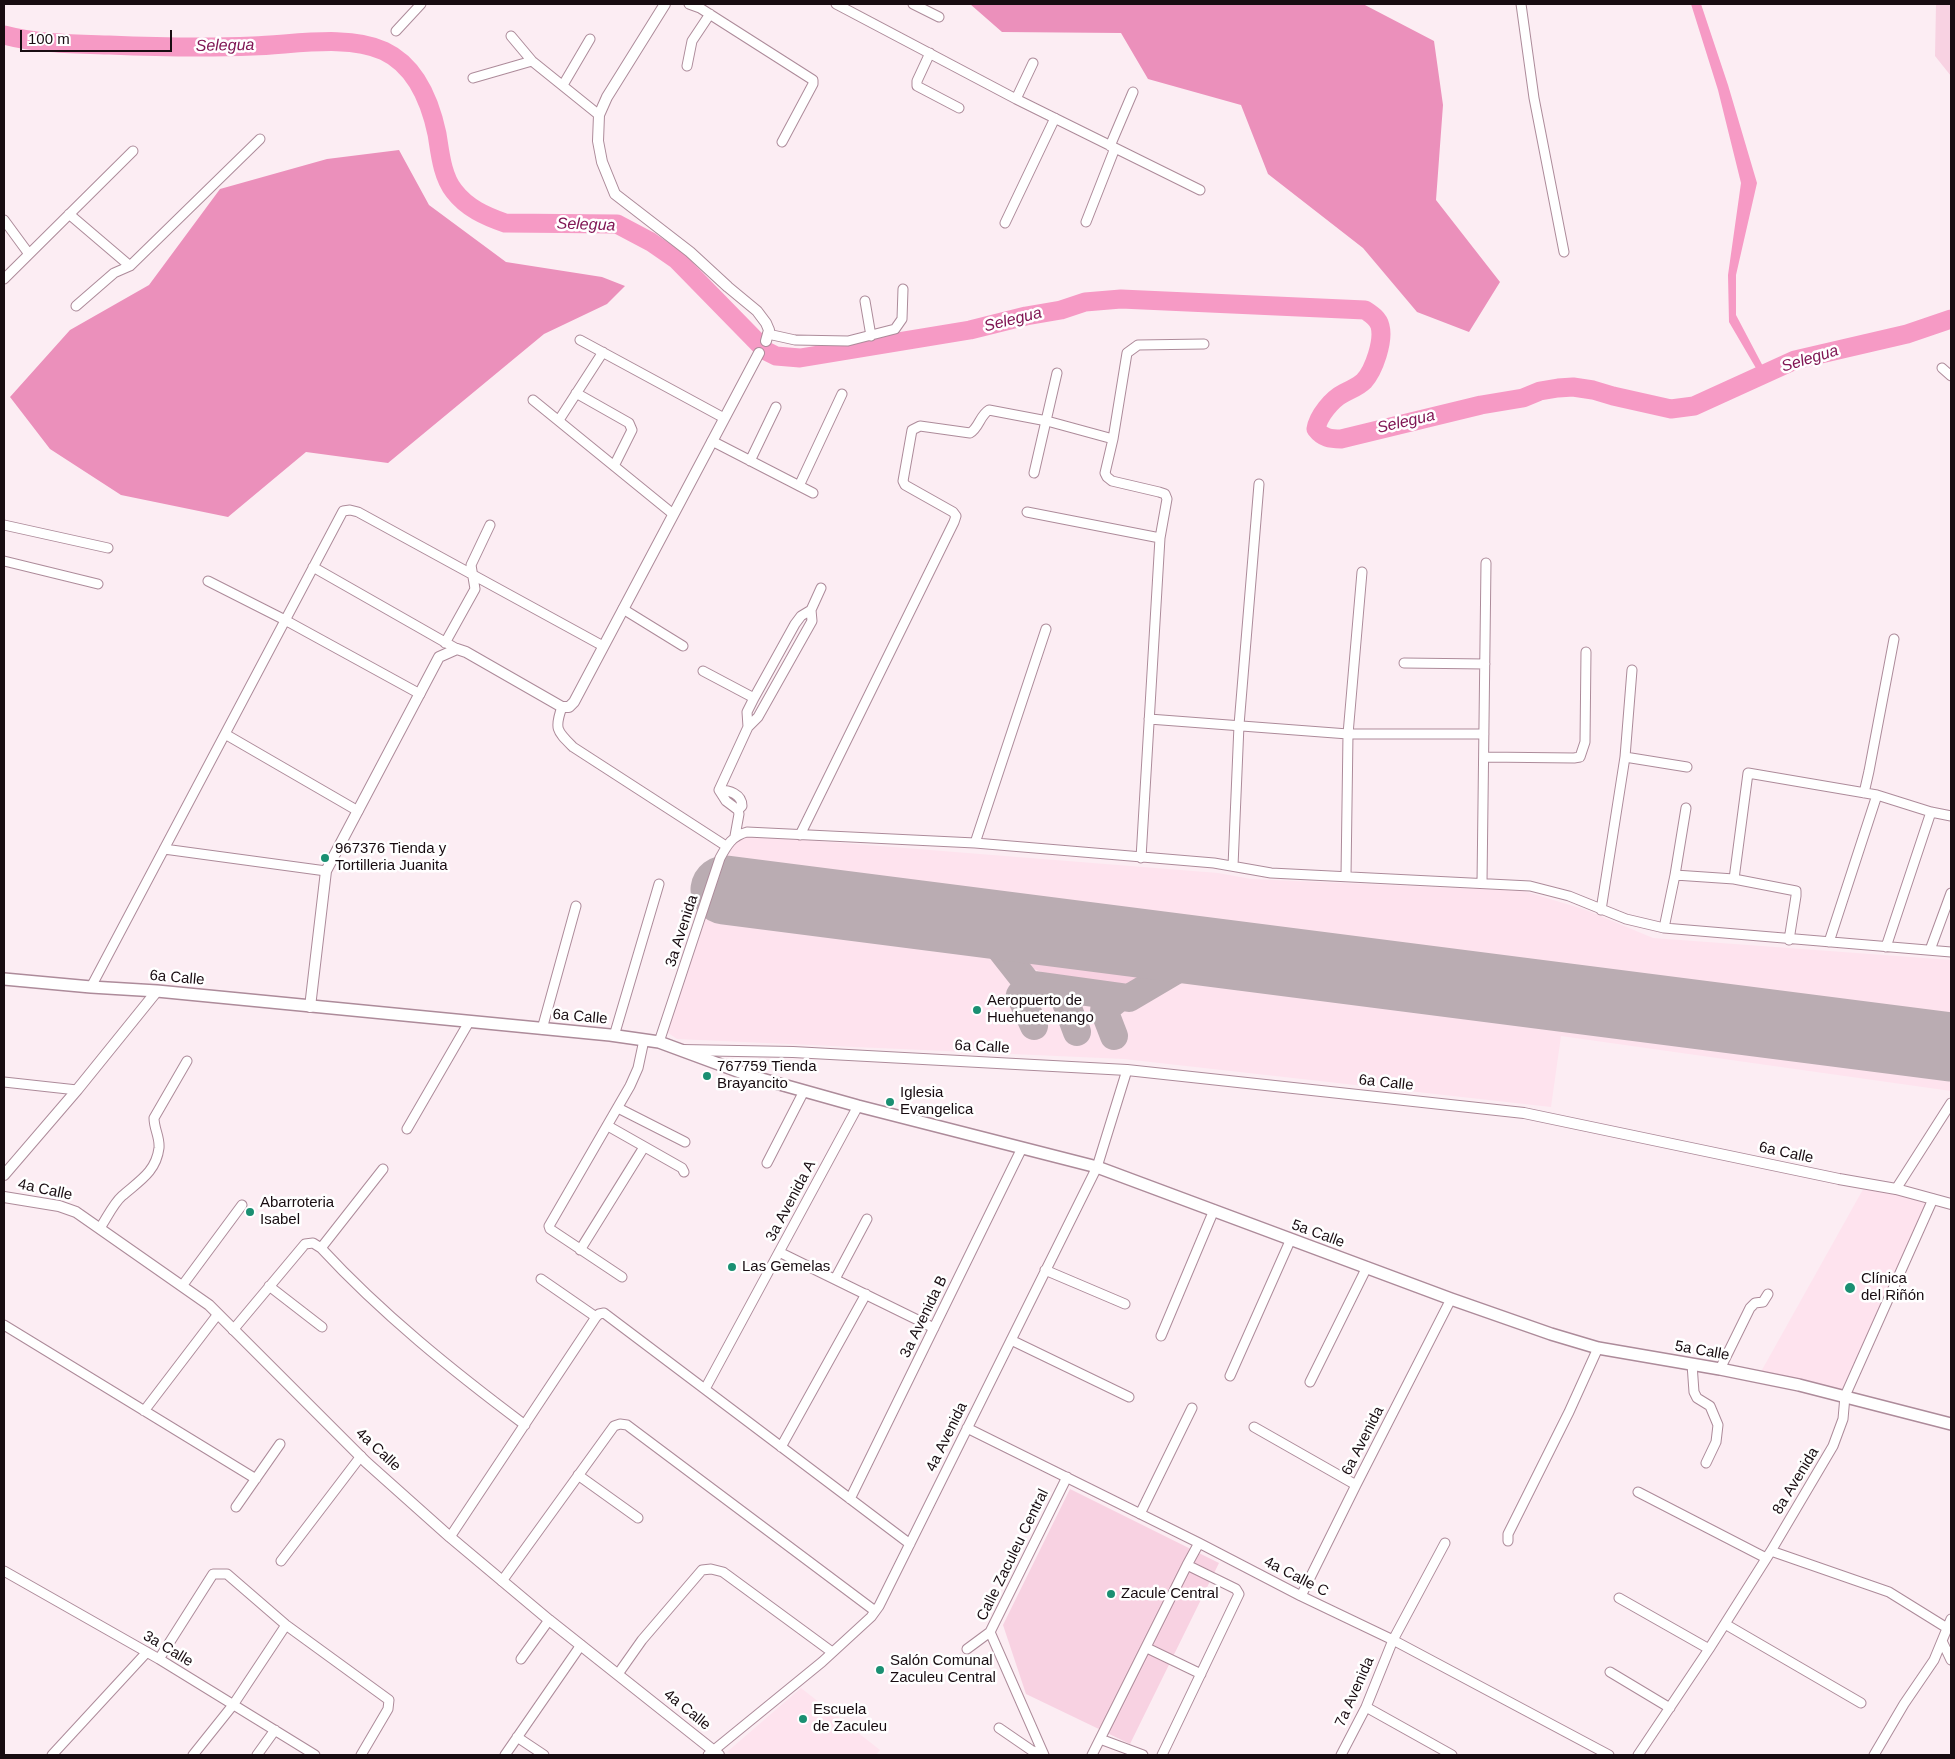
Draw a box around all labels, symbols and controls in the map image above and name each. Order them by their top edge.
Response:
scale bar [22,20,175,52]
text: 100 m [28,30,70,47]
water label: Selegua [195,36,255,56]
water label: Selegua [556,214,616,236]
water label: Selegua [982,304,1044,336]
water label: Selegua [1779,341,1841,377]
water label: Selegua [1375,406,1437,438]
place label: 967376 Tienda y Tortilleria Juanita [335,840,448,875]
marker: 967376 Tienda y Tortilleria Juanita [319,852,331,864]
street label: 3a Avenida [662,893,702,969]
street label: 6a Calle [149,967,205,989]
place label: Aeropuerto de Huehuetenango [987,992,1094,1027]
marker: Aeropuerto de Huehuetenango [971,1004,983,1016]
street label: 6a Calle [552,1006,608,1028]
street label: 6a Calle [954,1037,1010,1057]
place label: 767759 Tienda Brayancito [717,1058,817,1093]
marker: 767759 Tienda Brayancito [701,1070,713,1082]
street label: 6a Calle [1358,1071,1414,1095]
place label: Iglesia Evangelica [900,1084,973,1119]
marker: Iglesia Evangelica [884,1096,896,1108]
street label: 6a Calle [1757,1138,1815,1168]
street label: 3a Avenida A [762,1158,820,1244]
street label: 4a Calle [16,1175,74,1205]
place label: Abarroteria Isabel [260,1194,334,1229]
marker: Abarroteria Isabel [244,1206,256,1218]
street label: 5a Calle [1289,1216,1347,1252]
place label: Las Gemelas [742,1258,830,1276]
marker: Las Gemelas [726,1261,738,1273]
place label: Clínica del Riñón [1861,1270,1924,1305]
street label: 3a Avenida B [896,1273,952,1361]
marker: Clínica del Riñón [1843,1281,1857,1295]
street label: 5a Calle [1673,1337,1731,1365]
street label: 4a Avenida [923,1399,971,1475]
street label: 6a Avenida [1338,1404,1388,1478]
street label: 4a Calle [352,1425,404,1475]
street label: 8a Avenida [1769,1444,1823,1518]
street label: Calle Zaculeu Central [973,1486,1053,1624]
street label: 4a Calle C [1261,1553,1331,1601]
place label: Zacule Central [1121,1585,1219,1603]
marker: Zacule Central [1105,1588,1117,1600]
street label: 3a Calle [140,1627,196,1671]
place label: Salón Comunal Zaculeu Central [890,1652,996,1687]
street label: 7a Avenida [1332,1654,1378,1730]
marker: Salón Comunal Zaculeu Central [874,1664,886,1676]
street label: 4a Calle [660,1686,714,1734]
place label: Escuela de Zaculeu [813,1701,887,1736]
marker: Escuela de Zaculeu [797,1713,809,1725]

